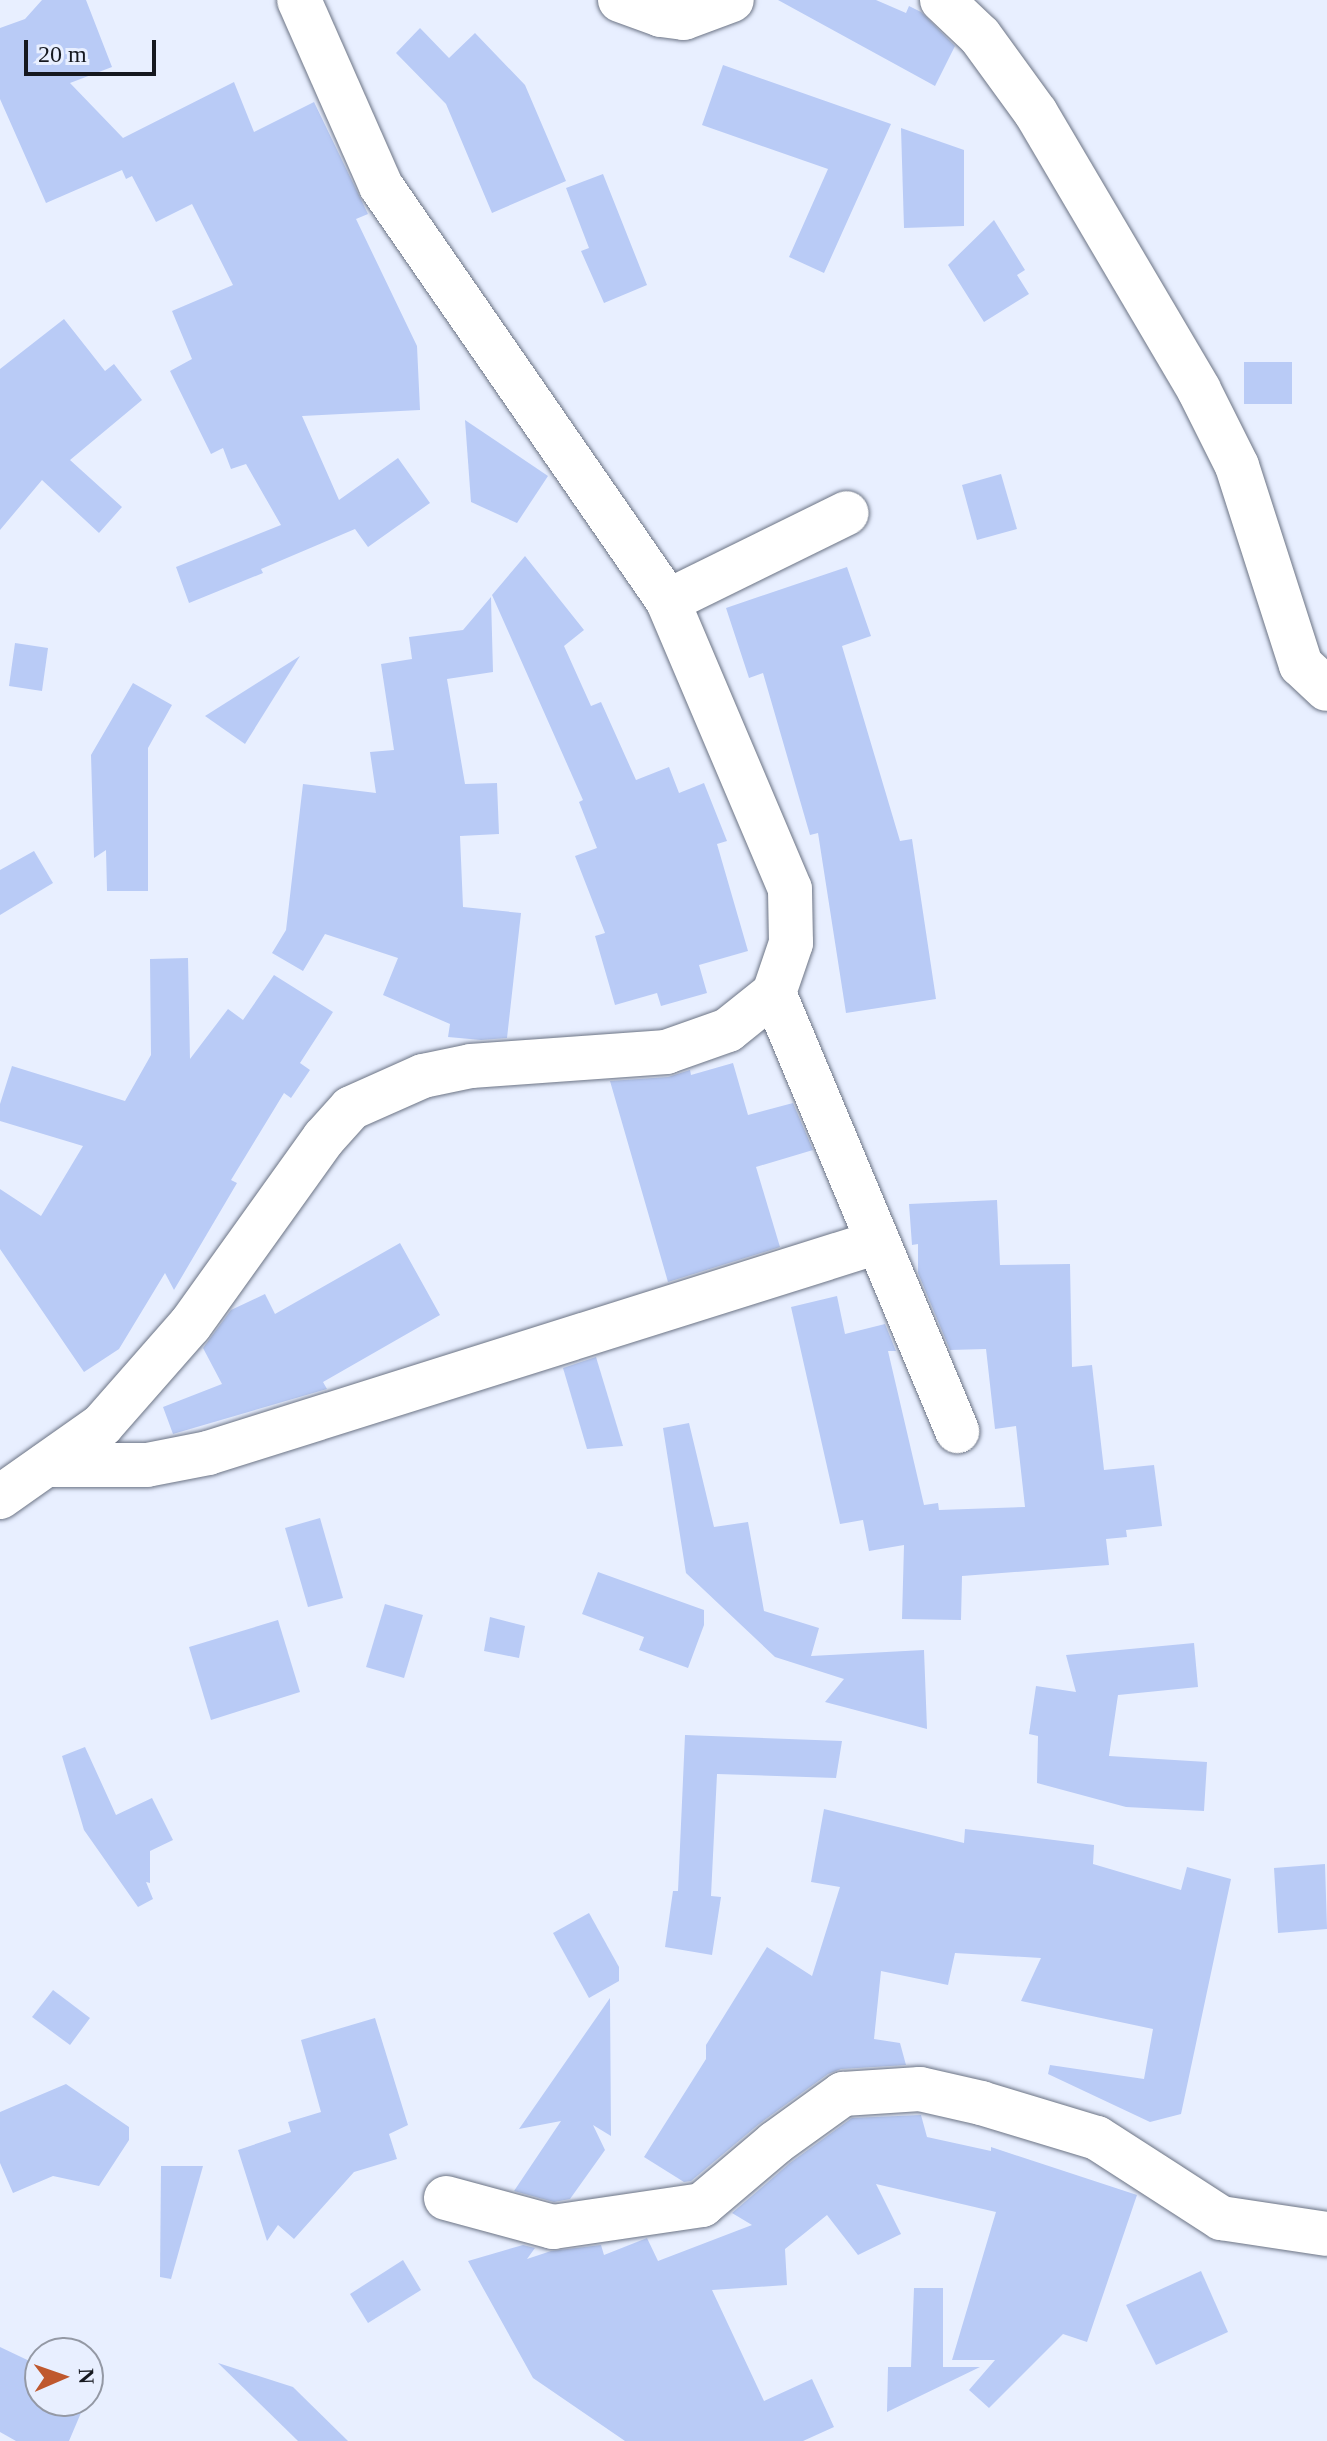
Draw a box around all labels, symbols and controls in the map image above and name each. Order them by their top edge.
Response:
scale bar [28,24,160,74]
text: 20 m [38,41,87,67]
north arrow [24,2337,104,2417]
text: N [74,2368,99,2385]

